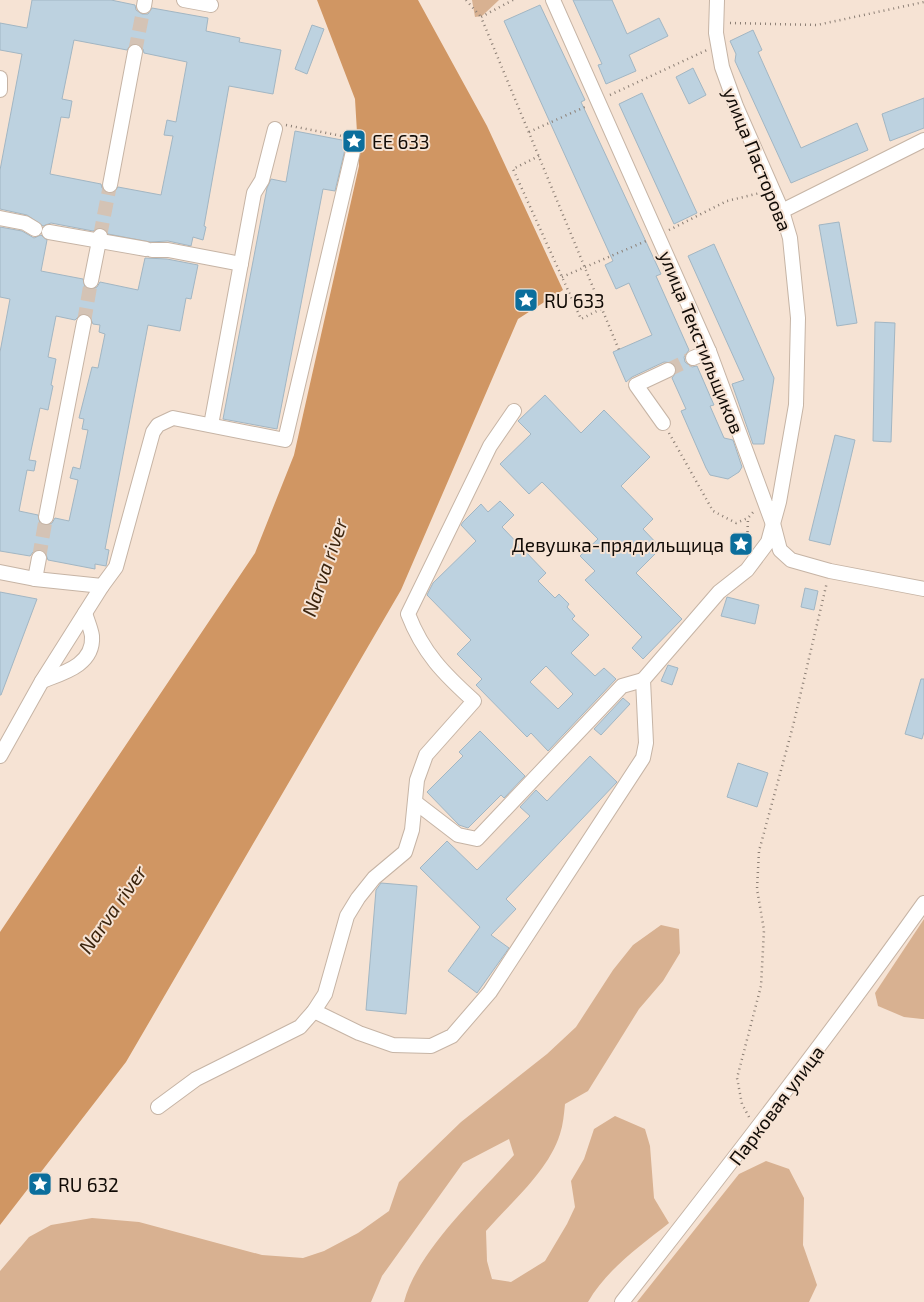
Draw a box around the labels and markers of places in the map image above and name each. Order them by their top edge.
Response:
place icon: EE 633 [341,128,367,154]
place label: EE 633 [372,130,430,153]
place icon: RU 633 [513,287,539,313]
place label: RU 633 [544,289,605,312]
place icon: Девушка-прядильщица [728,531,754,557]
place label: Девушка-прядильщица [512,533,724,557]
place icon: RU 632 [27,1171,53,1197]
place label: RU 632 [58,1173,119,1196]

